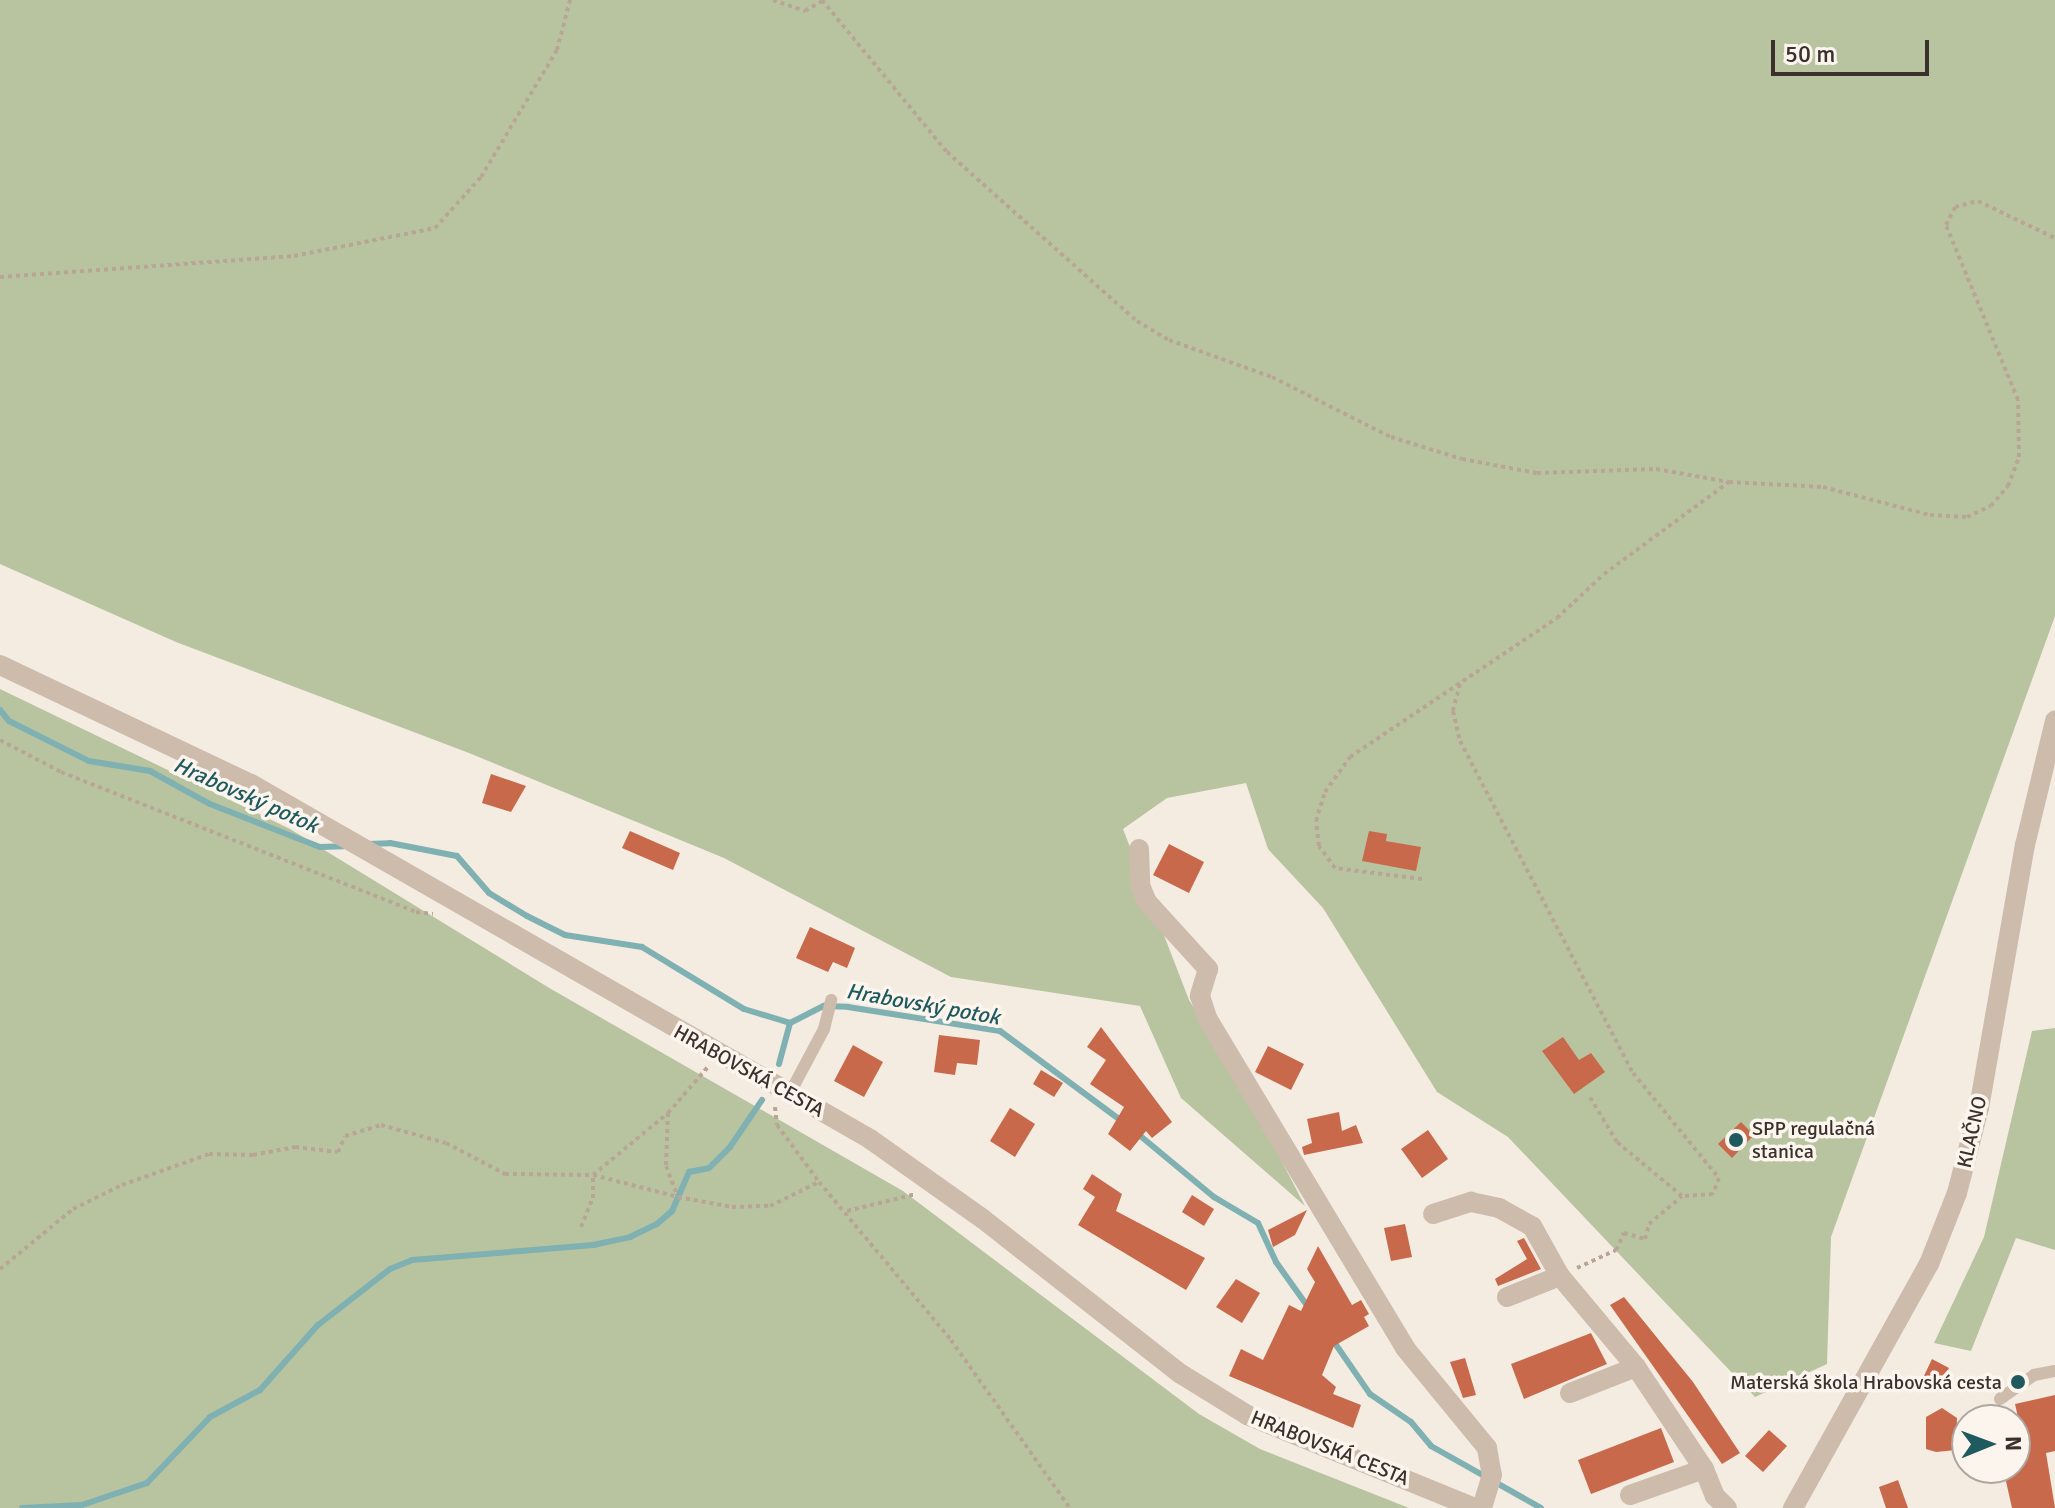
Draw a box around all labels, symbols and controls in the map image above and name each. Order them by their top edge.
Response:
scale bar [1775,24,1933,74]
text: 50 m [1785,39,1835,69]
water label: Hrabovský potok [170,751,322,839]
water label: Hrabovský potok [844,978,1002,1030]
street label: HRABOVSKÁ CESTA [669,1020,829,1122]
street label: KLAČNO [1952,1094,1992,1170]
place label: SPP regulačná stanica [1752,1116,1875,1163]
marker: SPP regulačná stanica [1727,1131,1745,1149]
place label: Materská škola Hrabovská cesta [1730,1370,2002,1394]
marker: Materská škola Hrabovská cesta [2009,1373,2027,1391]
north arrow [1951,1404,2031,1484]
street label: HRABOVSKÁ CESTA [1247,1405,1413,1491]
text: N [2000,1436,2027,1451]

